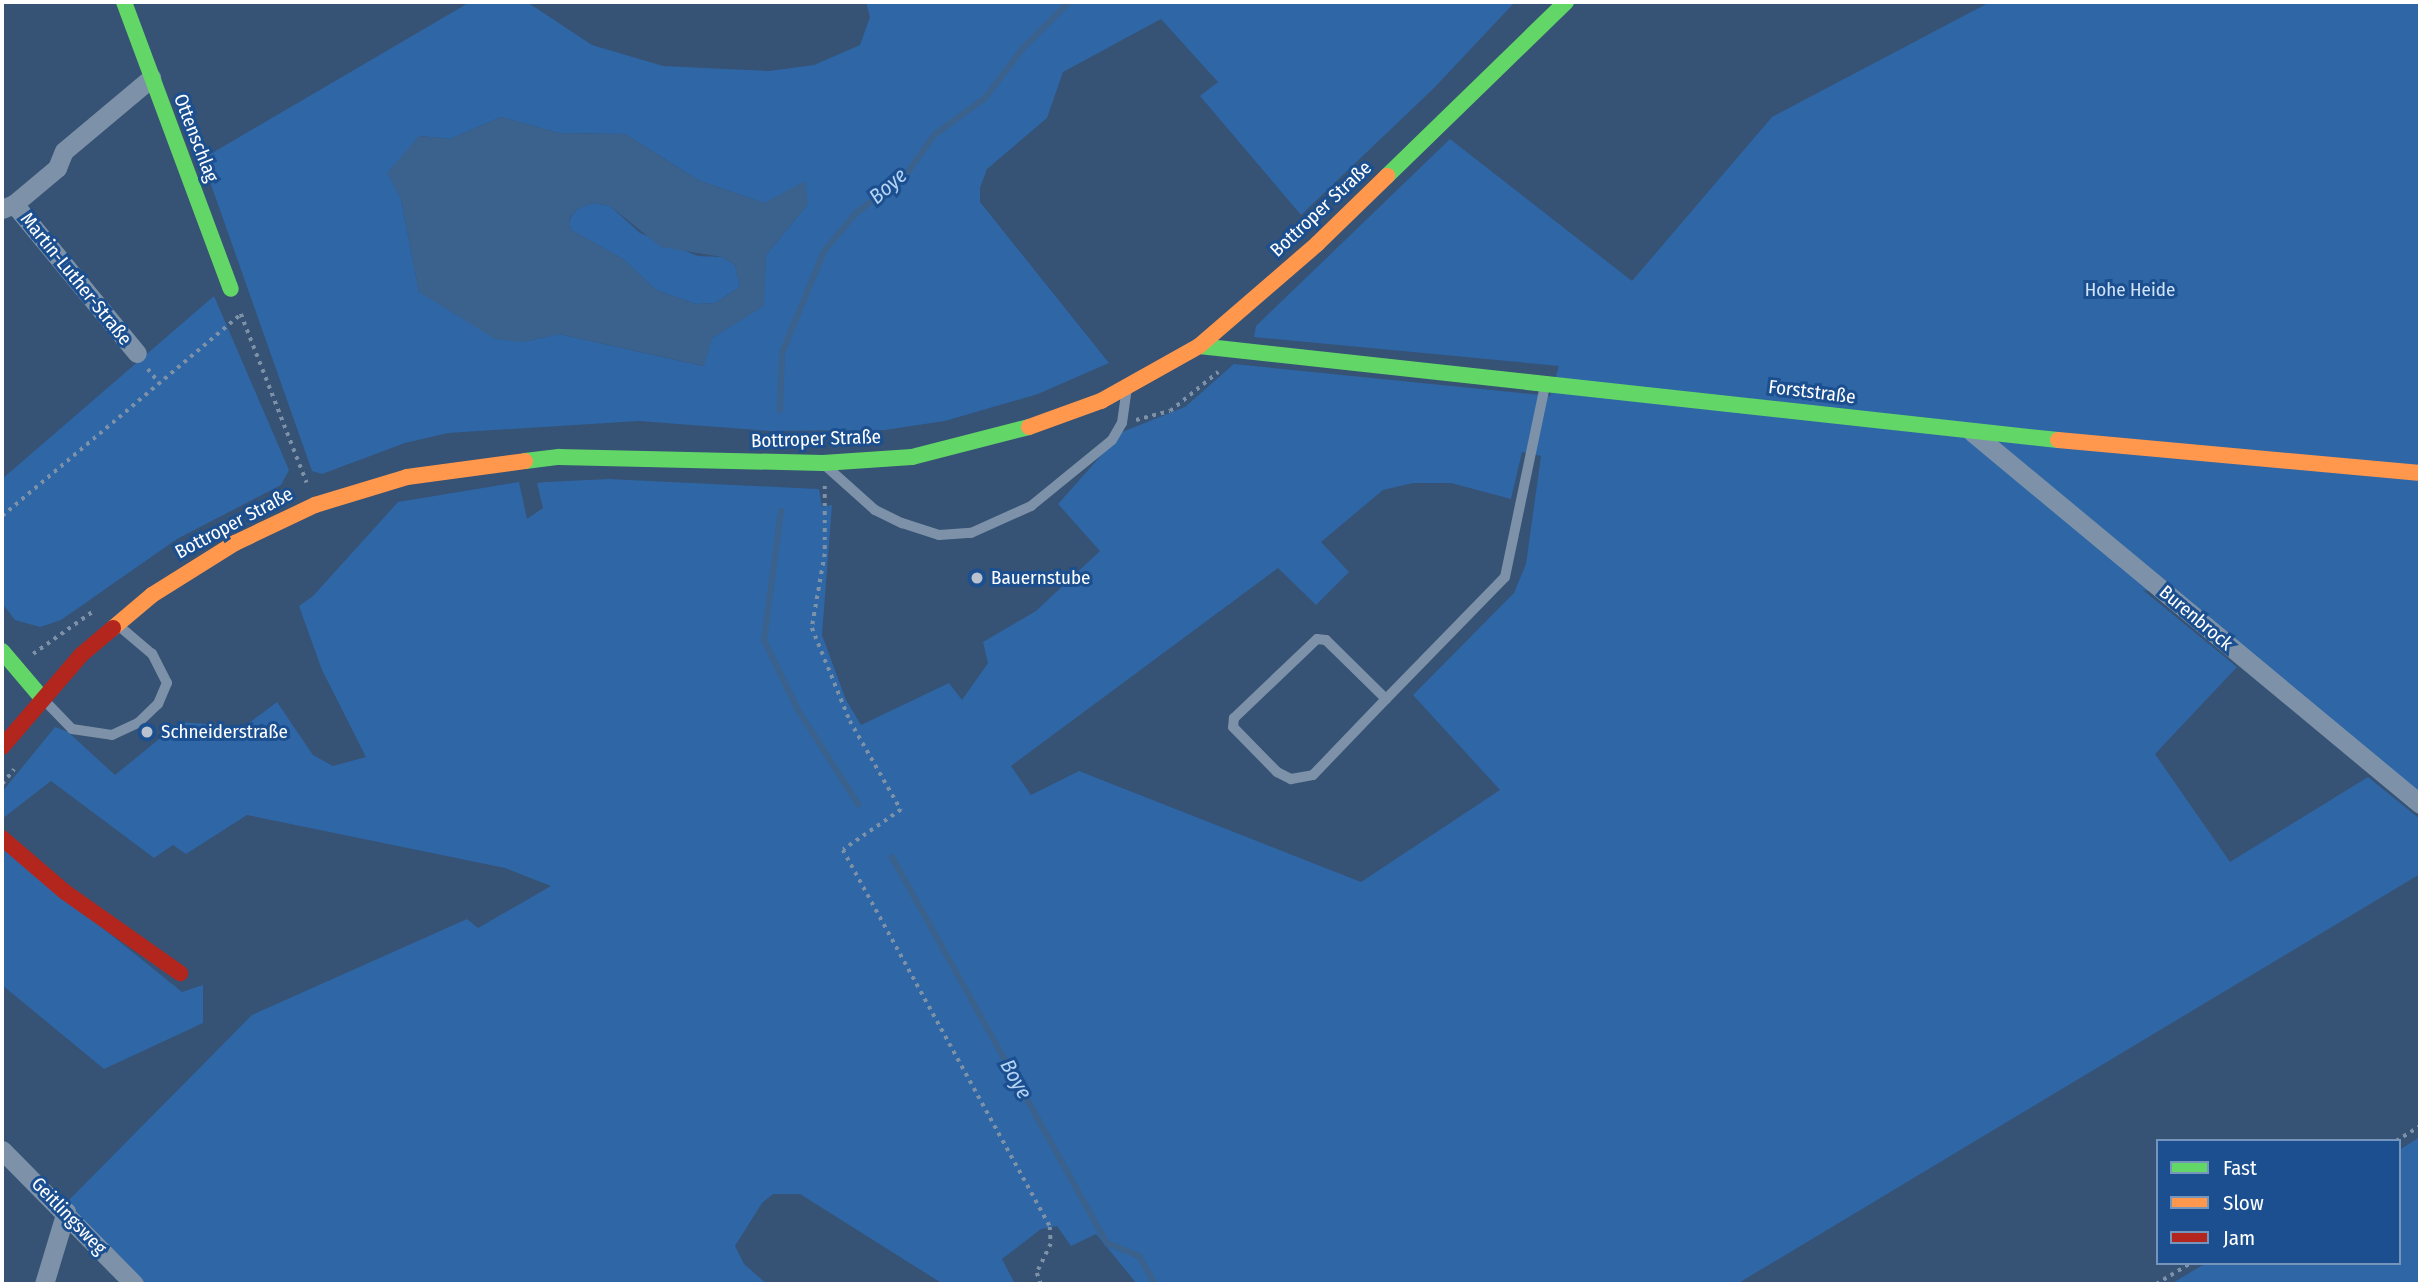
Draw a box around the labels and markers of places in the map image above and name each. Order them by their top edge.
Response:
place label: Bauernstube [991,567,1090,589]
marker: Bauernstube [969,570,985,586]
place label: Schneiderstraße [161,721,288,743]
marker: Schneiderstraße [139,724,155,740]

